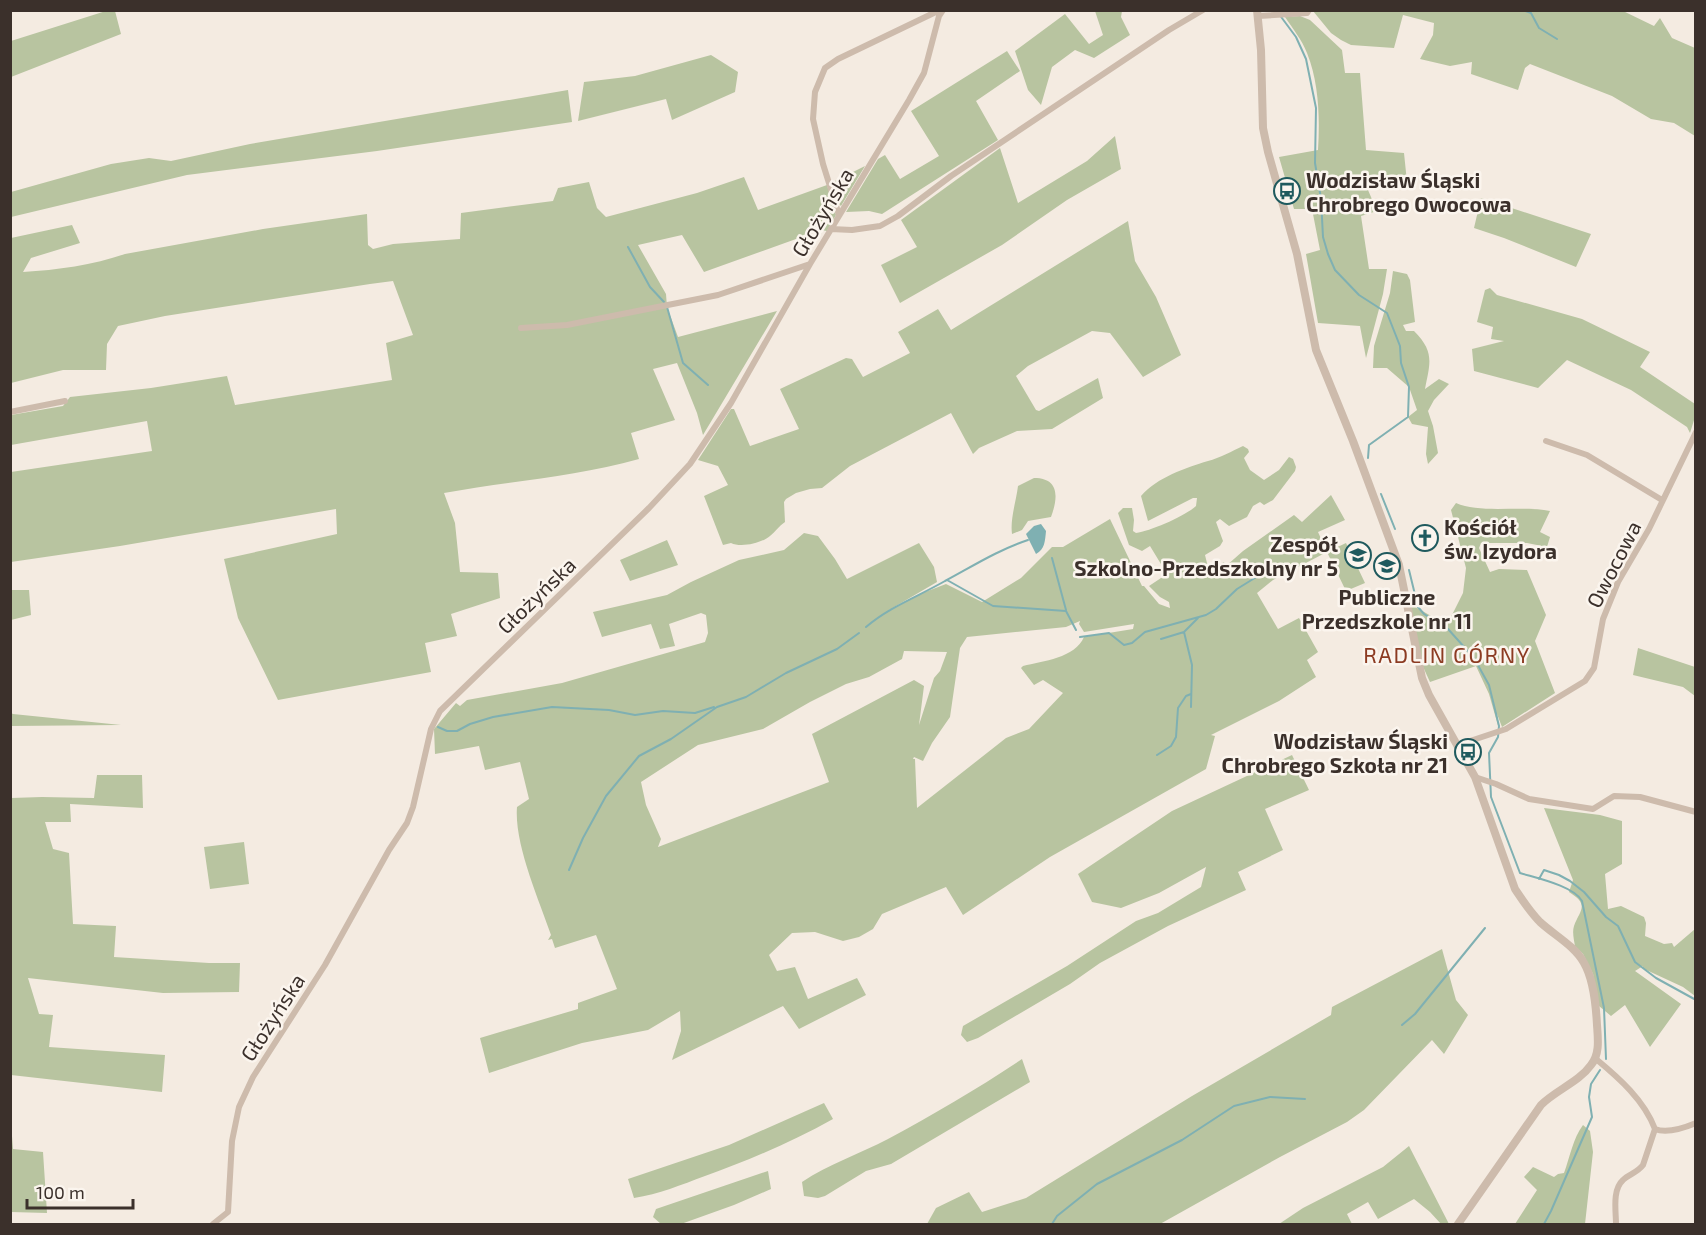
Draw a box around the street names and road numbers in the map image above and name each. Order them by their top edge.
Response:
street label: Głożyńska [786,163,858,261]
street label: Owocowa [1581,516,1645,612]
street label: Głożyńska [492,552,580,638]
street label: Głożyńska [235,969,309,1065]

